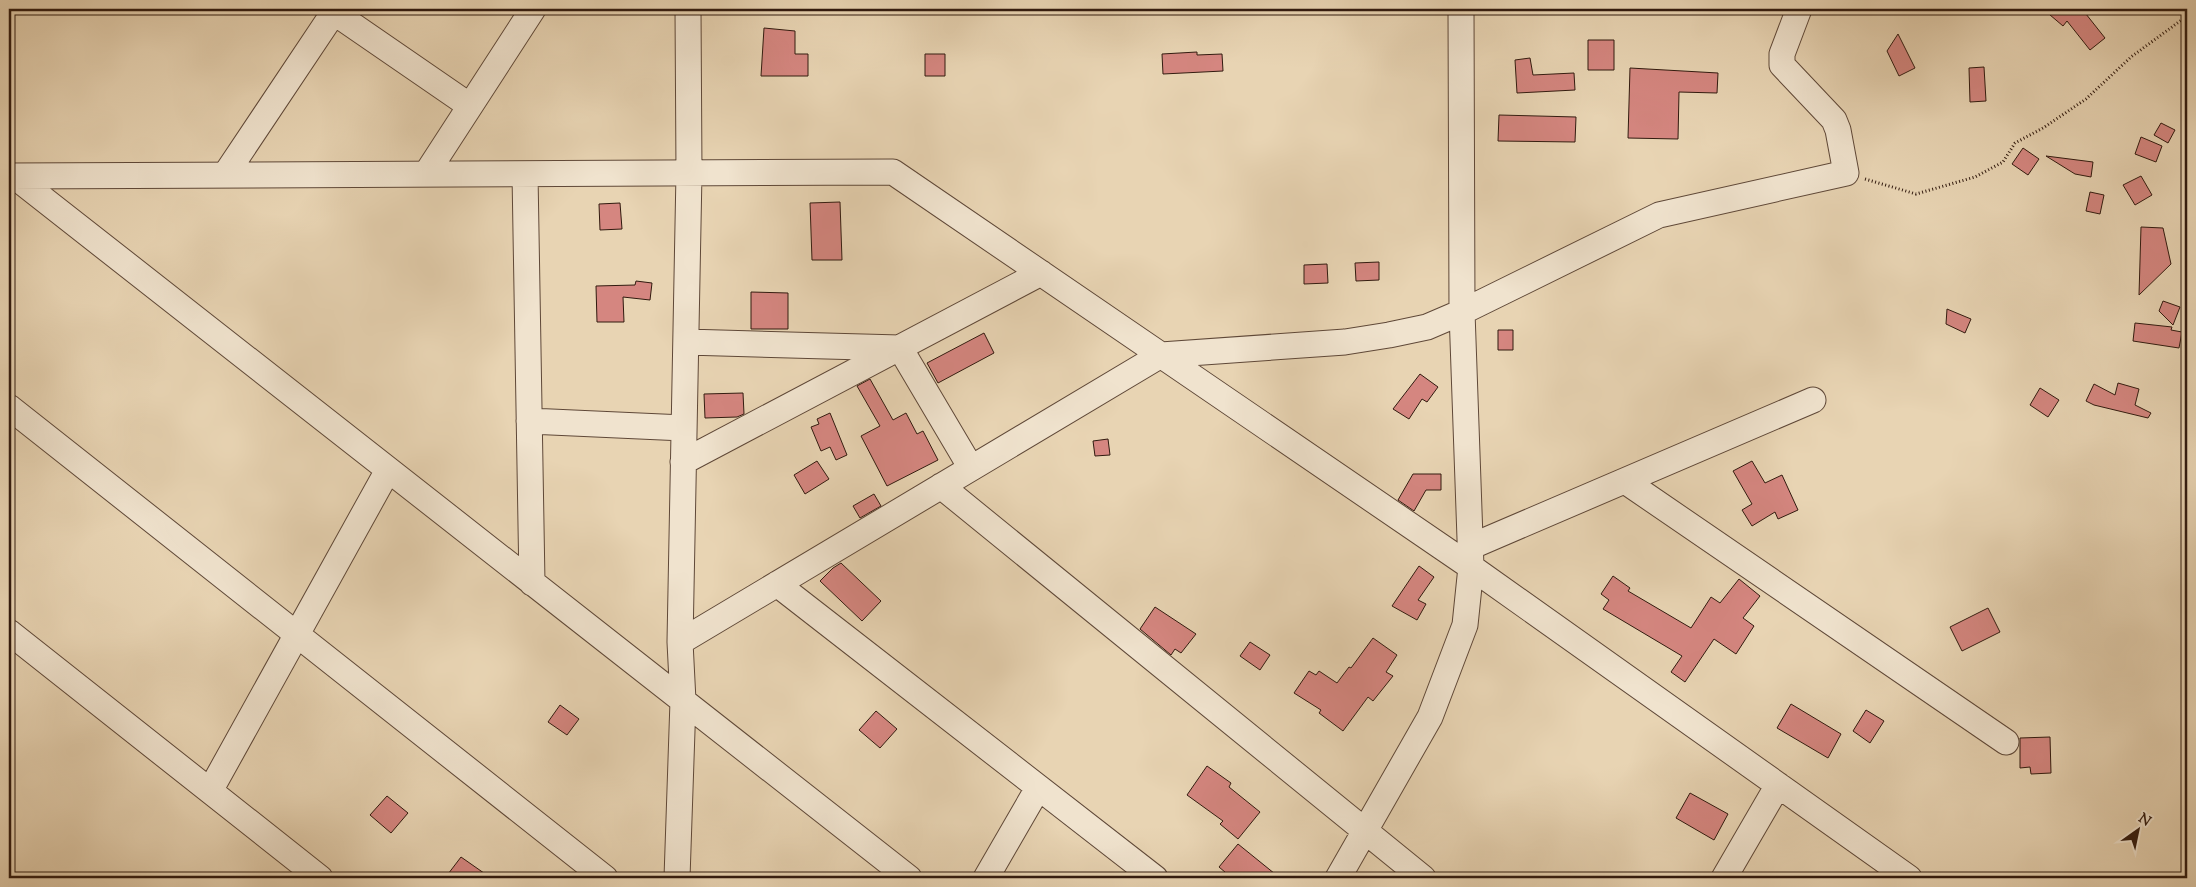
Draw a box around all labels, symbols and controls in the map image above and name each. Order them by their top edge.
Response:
north arrow [2114,804,2164,854]
text: N [2134,809,2154,832]

